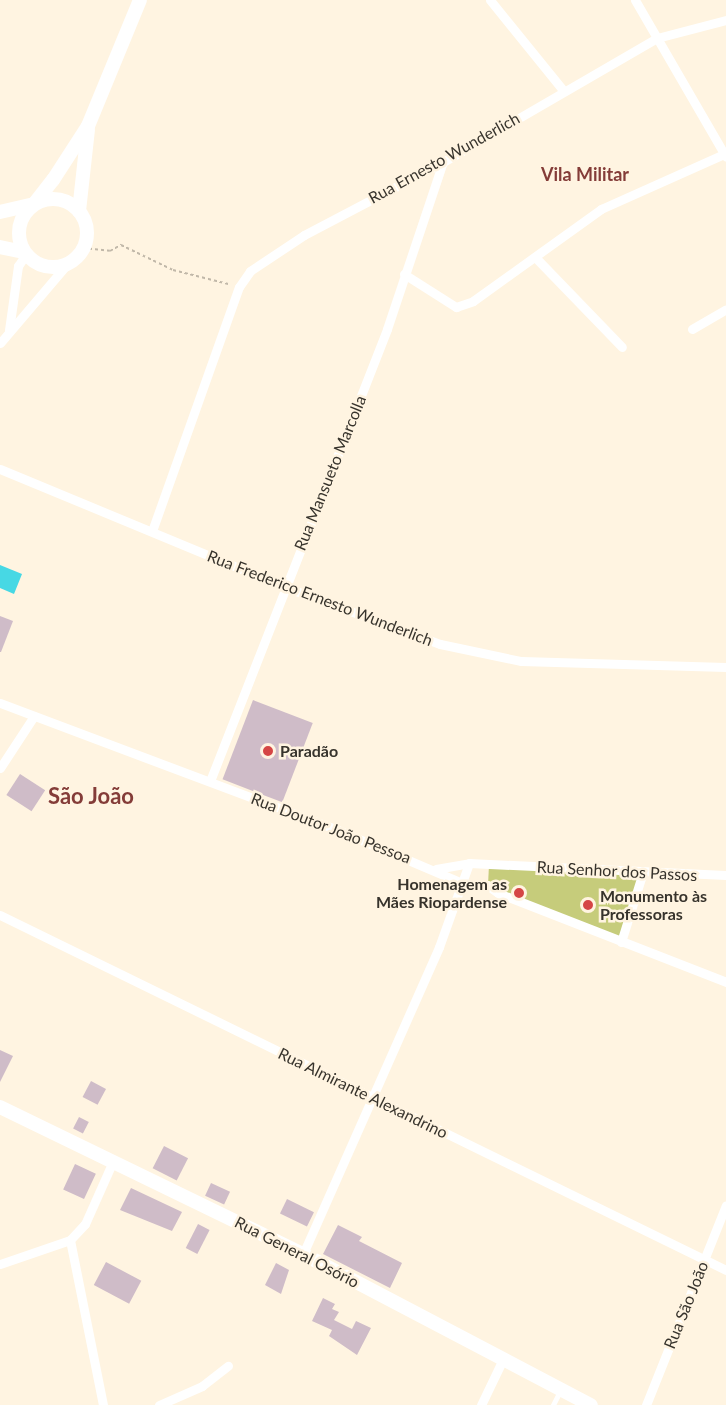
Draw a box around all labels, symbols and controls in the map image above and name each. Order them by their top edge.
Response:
street label: Rua Ernesto Wunderlich [365,108,523,208]
district label: Vila Militar [541,163,629,185]
street label: Rua Mansueto Marcolla [290,393,370,553]
street label: Rua Frederico Ernesto Wunderlich [205,546,435,650]
place label: Paradão [280,741,338,761]
marker: Paradão [261,744,275,758]
district label: São João [48,783,134,809]
street label: Rua Doutor João Pessoa [248,788,414,868]
street label: Rua Senhor dos Passos [536,857,698,885]
place label: Homenagem as Mães Riopardense [376,874,507,912]
marker: Homenagem as Mães Riopardense [512,886,526,900]
place label: Monumento às Professoras [600,886,707,924]
marker: Monumento às Professoras [581,898,595,912]
street label: Rua Almirante Alexandrino [275,1043,451,1143]
street label: Rua General Osório [232,1212,362,1292]
street label: Rua São João [660,1258,712,1352]

